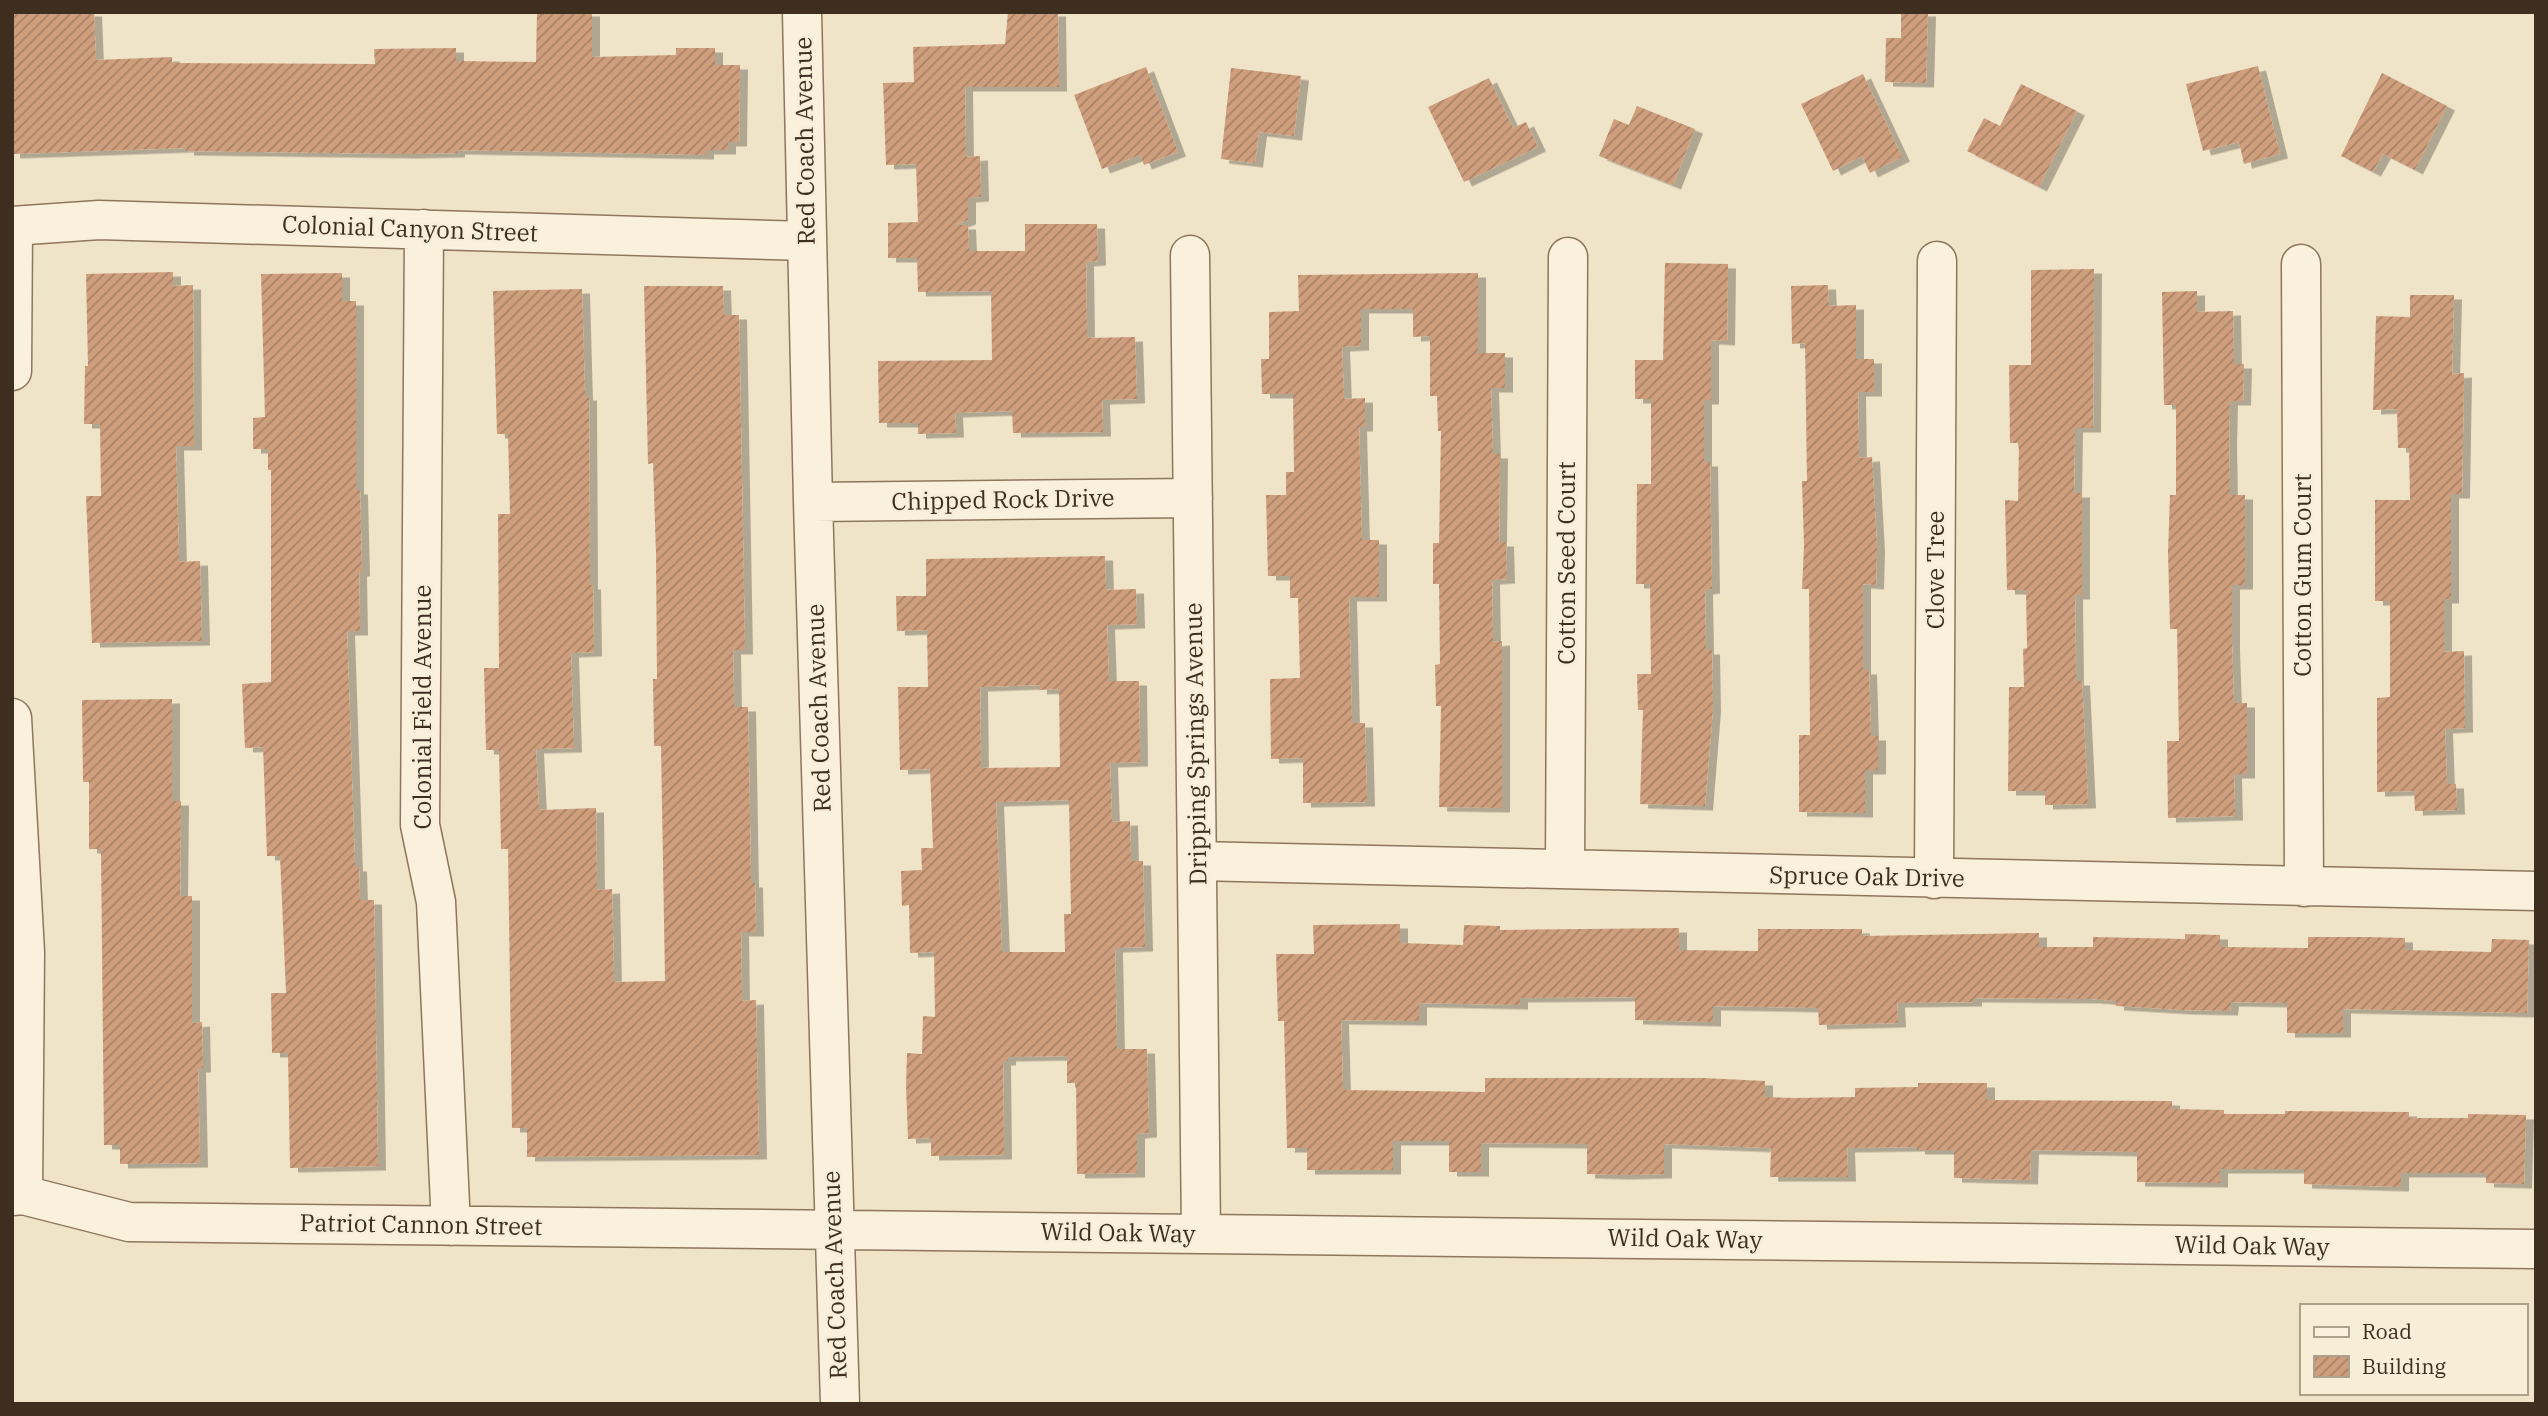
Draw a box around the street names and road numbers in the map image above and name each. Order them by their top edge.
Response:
street label: Red Coach Avenue [786,36,822,246]
street label: Colonial Canyon Street [281,208,539,248]
street label: Cotton Seed Court [1550,461,1582,665]
street label: Cotton Gum Court [2286,473,2318,677]
street label: Chipped Rock Drive [891,481,1115,517]
street label: Clove Tree [1919,511,1951,629]
street label: Colonial Field Avenue [406,585,438,829]
street label: Dripping Springs Avenue [1177,602,1213,886]
street label: Red Coach Avenue [798,603,838,813]
street label: Spruce Oak Drive [1769,858,1965,894]
street label: Red Coach Avenue [814,1170,854,1380]
street label: Patriot Cannon Street [299,1206,543,1242]
street label: Wild Oak Way [1040,1215,1196,1249]
street label: Wild Oak Way [1607,1221,1763,1255]
street label: Wild Oak Way [2174,1228,2330,1262]

